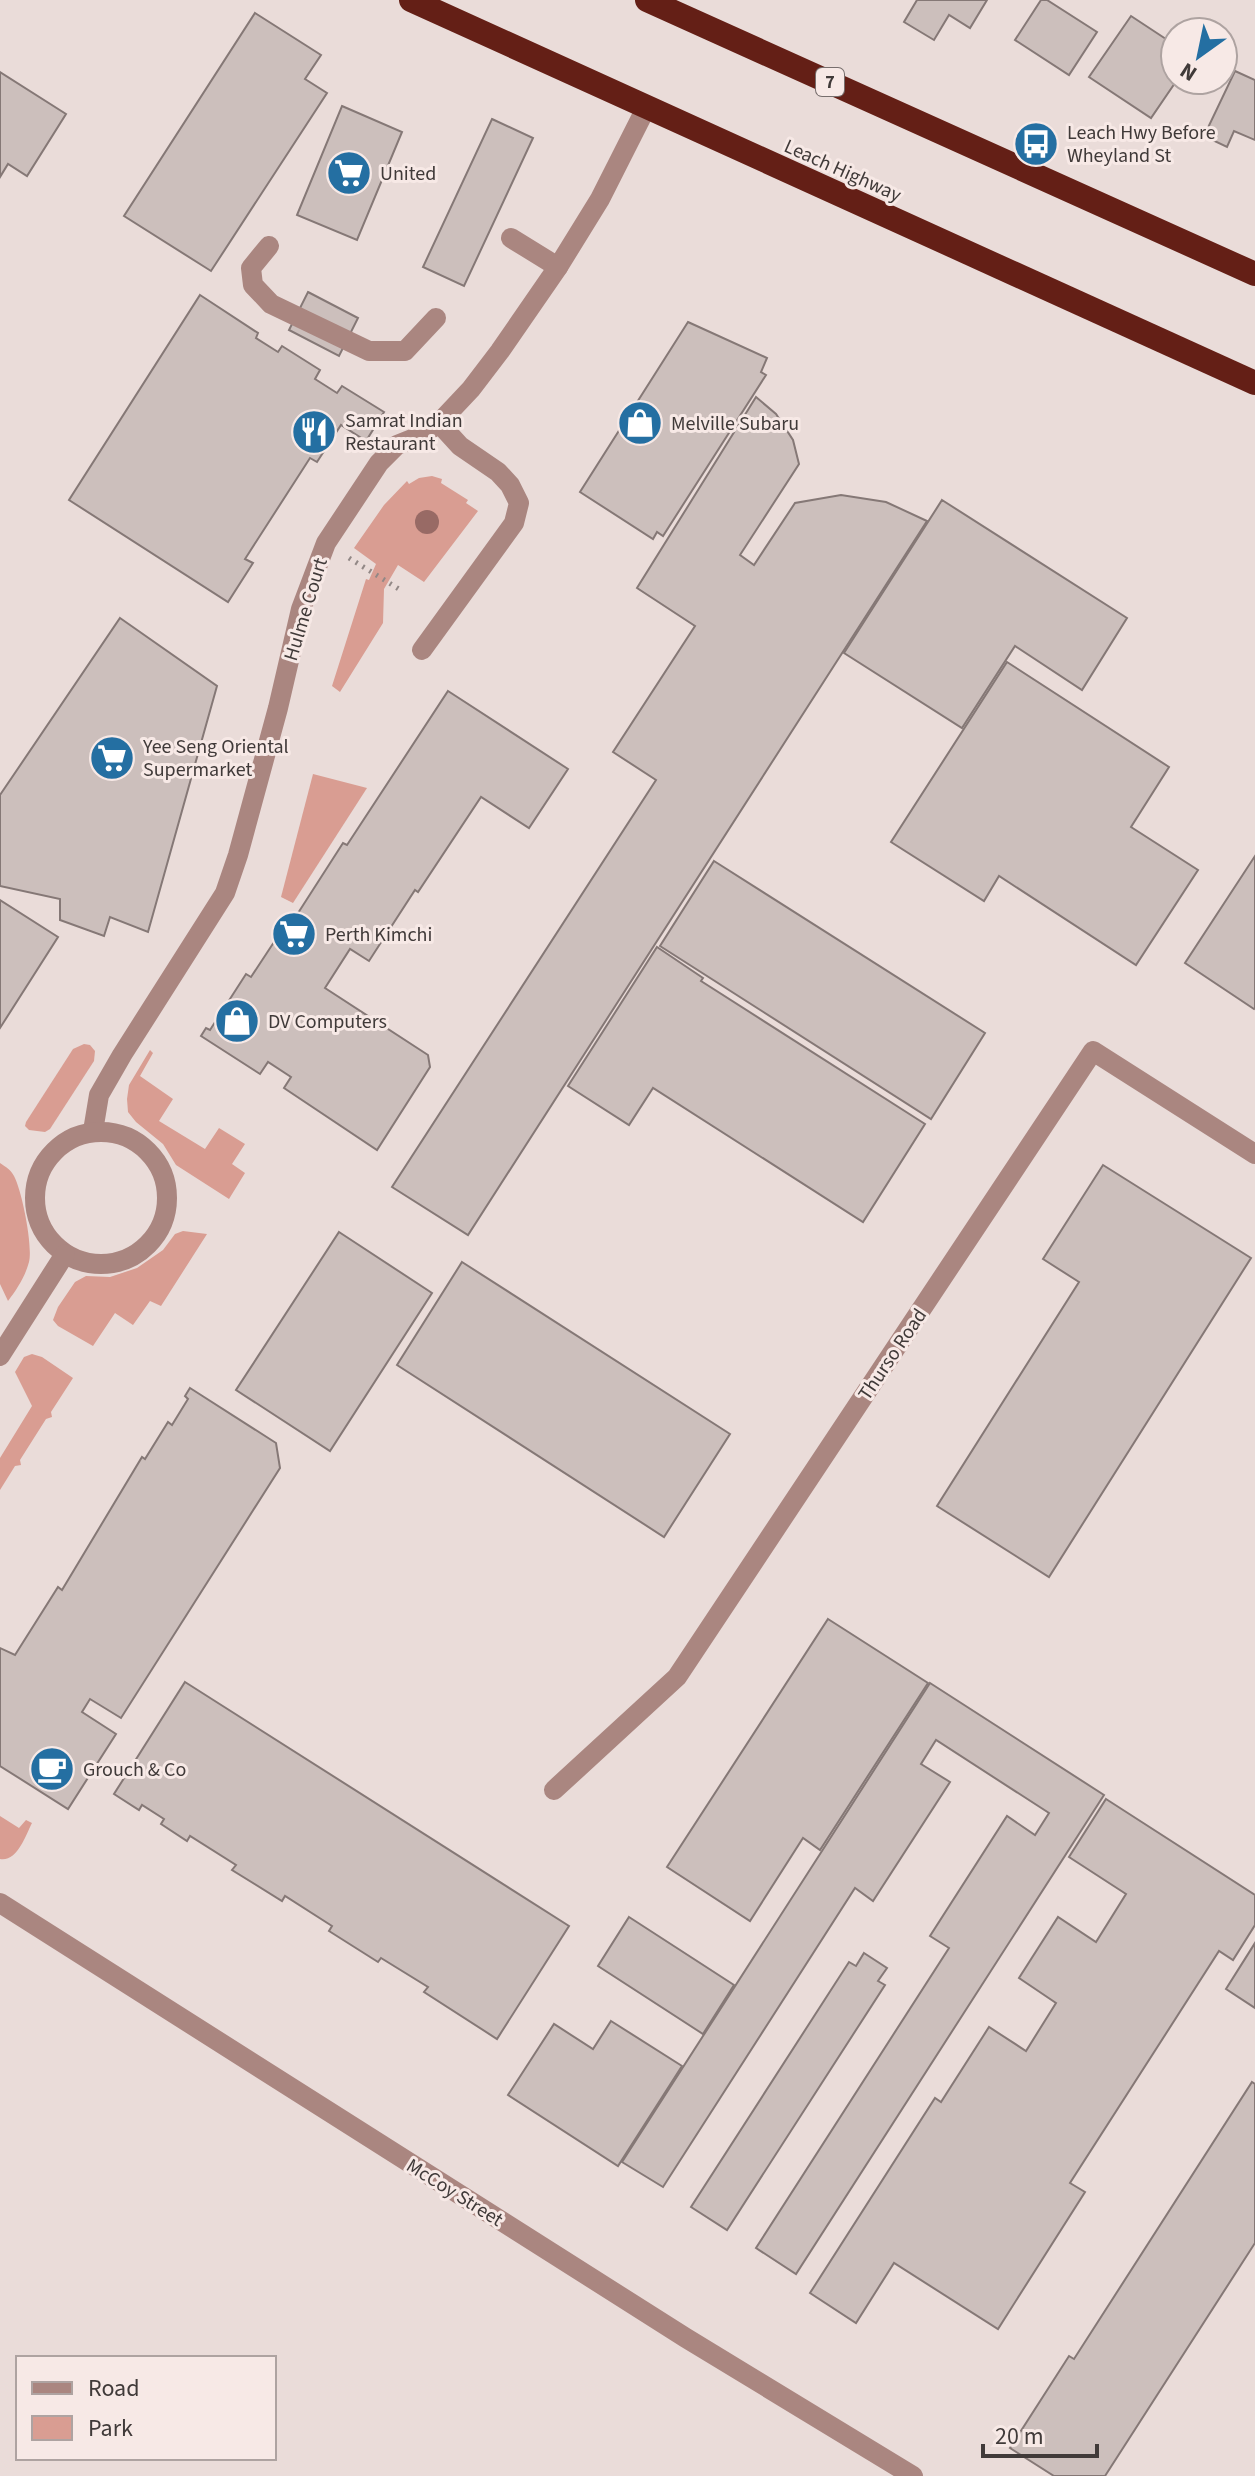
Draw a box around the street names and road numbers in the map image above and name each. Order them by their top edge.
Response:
road number: 7 [816,68,844,96]
street label: Leach Highway [779,133,906,210]
street label: Hulme Court [277,554,335,664]
street label: Thurso Road [852,1303,934,1406]
street label: McCoy Street [401,2152,508,2234]

